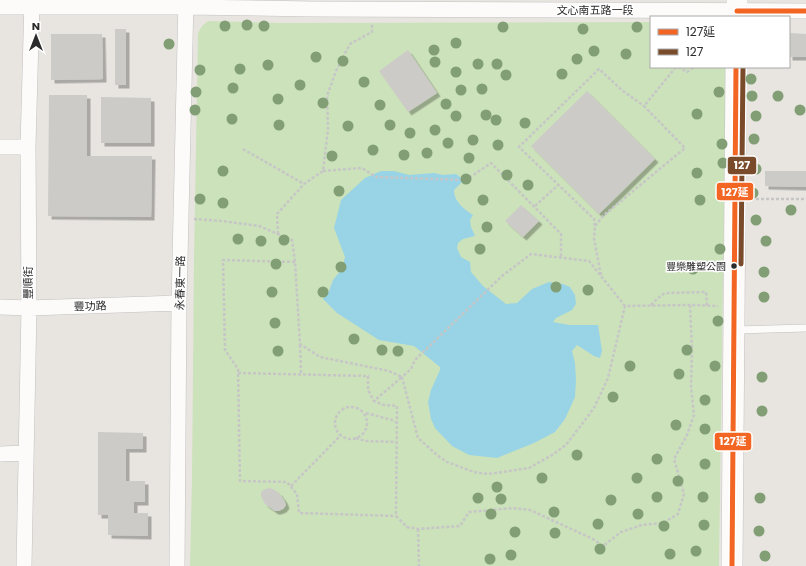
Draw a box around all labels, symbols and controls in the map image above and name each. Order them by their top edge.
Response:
street label: 文心南五路一段 [557,2,634,18]
north arrow [16,16,56,56]
legend [650,16,790,68]
text: N [32,18,40,34]
text: 127延 [686,23,715,40]
text: 127 [686,43,704,60]
line badge: 127 [727,156,757,175]
text: 127 [734,157,750,173]
line badge: 127延 [716,182,754,201]
text: 127延 [721,184,749,200]
street label: 永春東一路 [172,255,188,311]
place label: 豐樂雕塑公園 [666,259,726,274]
marker: 豐樂雕塑公園 [729,261,739,271]
street label: 豐順街 [20,267,36,300]
street label: 豐功路 [73,297,107,315]
line badge: 127延 [714,432,752,451]
text: 127延 [719,433,747,449]

